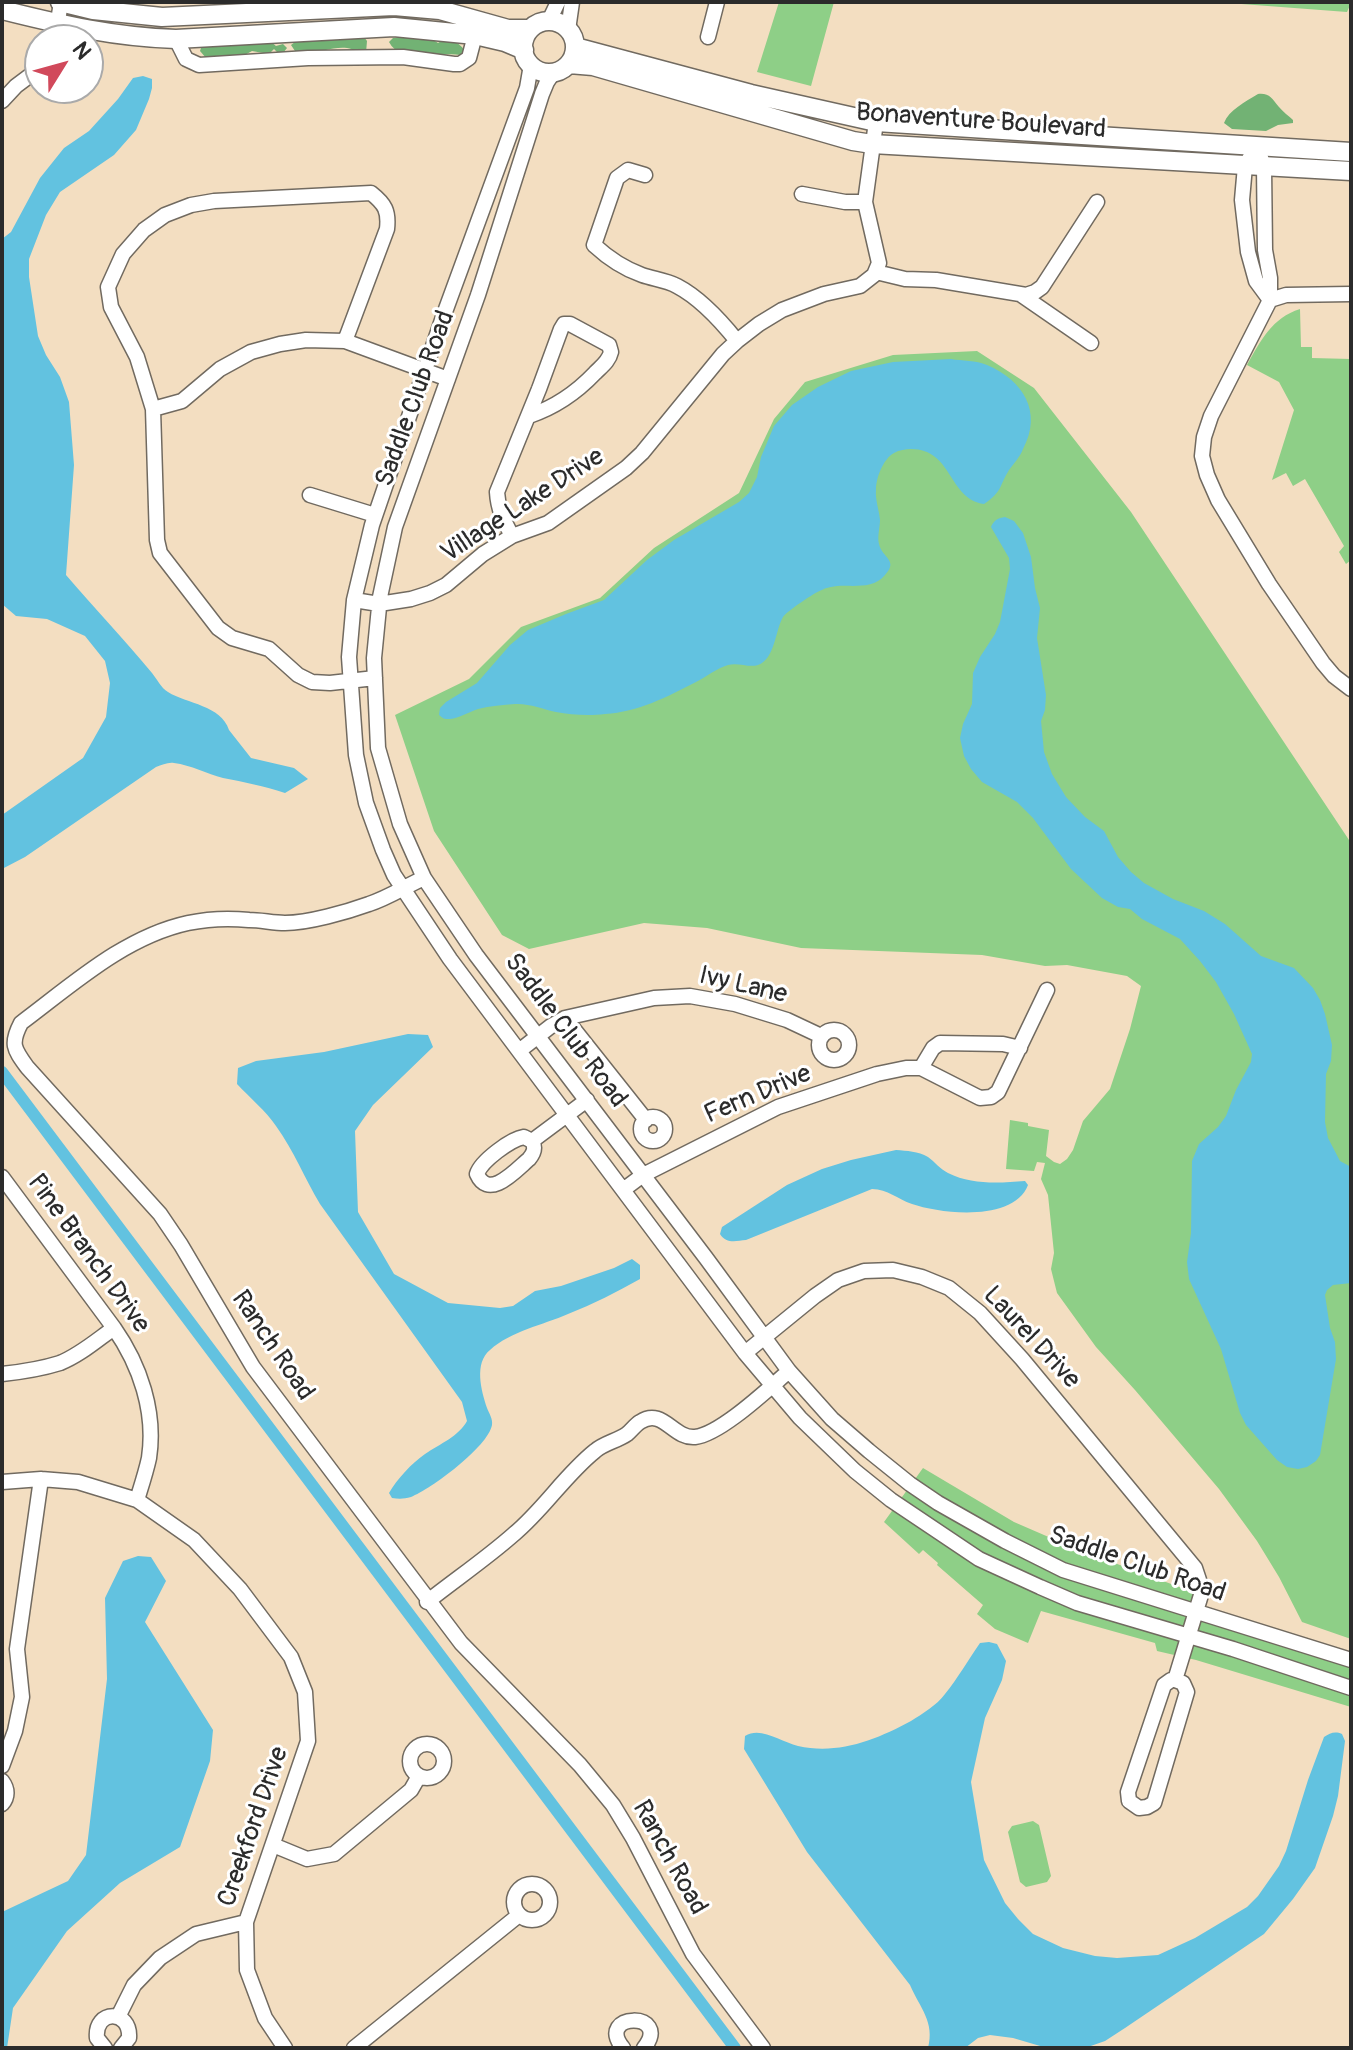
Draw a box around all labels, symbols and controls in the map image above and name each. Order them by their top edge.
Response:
north arrow [24,24,104,104]
text: N [66,36,97,65]
street label: Bonaventure Boulevard [855,98,1107,146]
street label: Saddle Club Road [370,307,462,491]
street label: Village Lake Drive [436,442,610,570]
street label: Saddle Club Road [497,948,633,1114]
street label: Ivy Lane [696,961,790,1011]
street label: Fern Drive [700,1059,816,1131]
street label: Pine Branch Drive [20,1169,156,1339]
street label: Laurel Drive [976,1280,1086,1396]
street label: Ranch Road [224,1285,320,1407]
street label: Saddle Club Road [1044,1520,1230,1610]
street label: Creekford Drive [212,1743,296,1911]
street label: Ranch Road [625,1795,713,1921]

